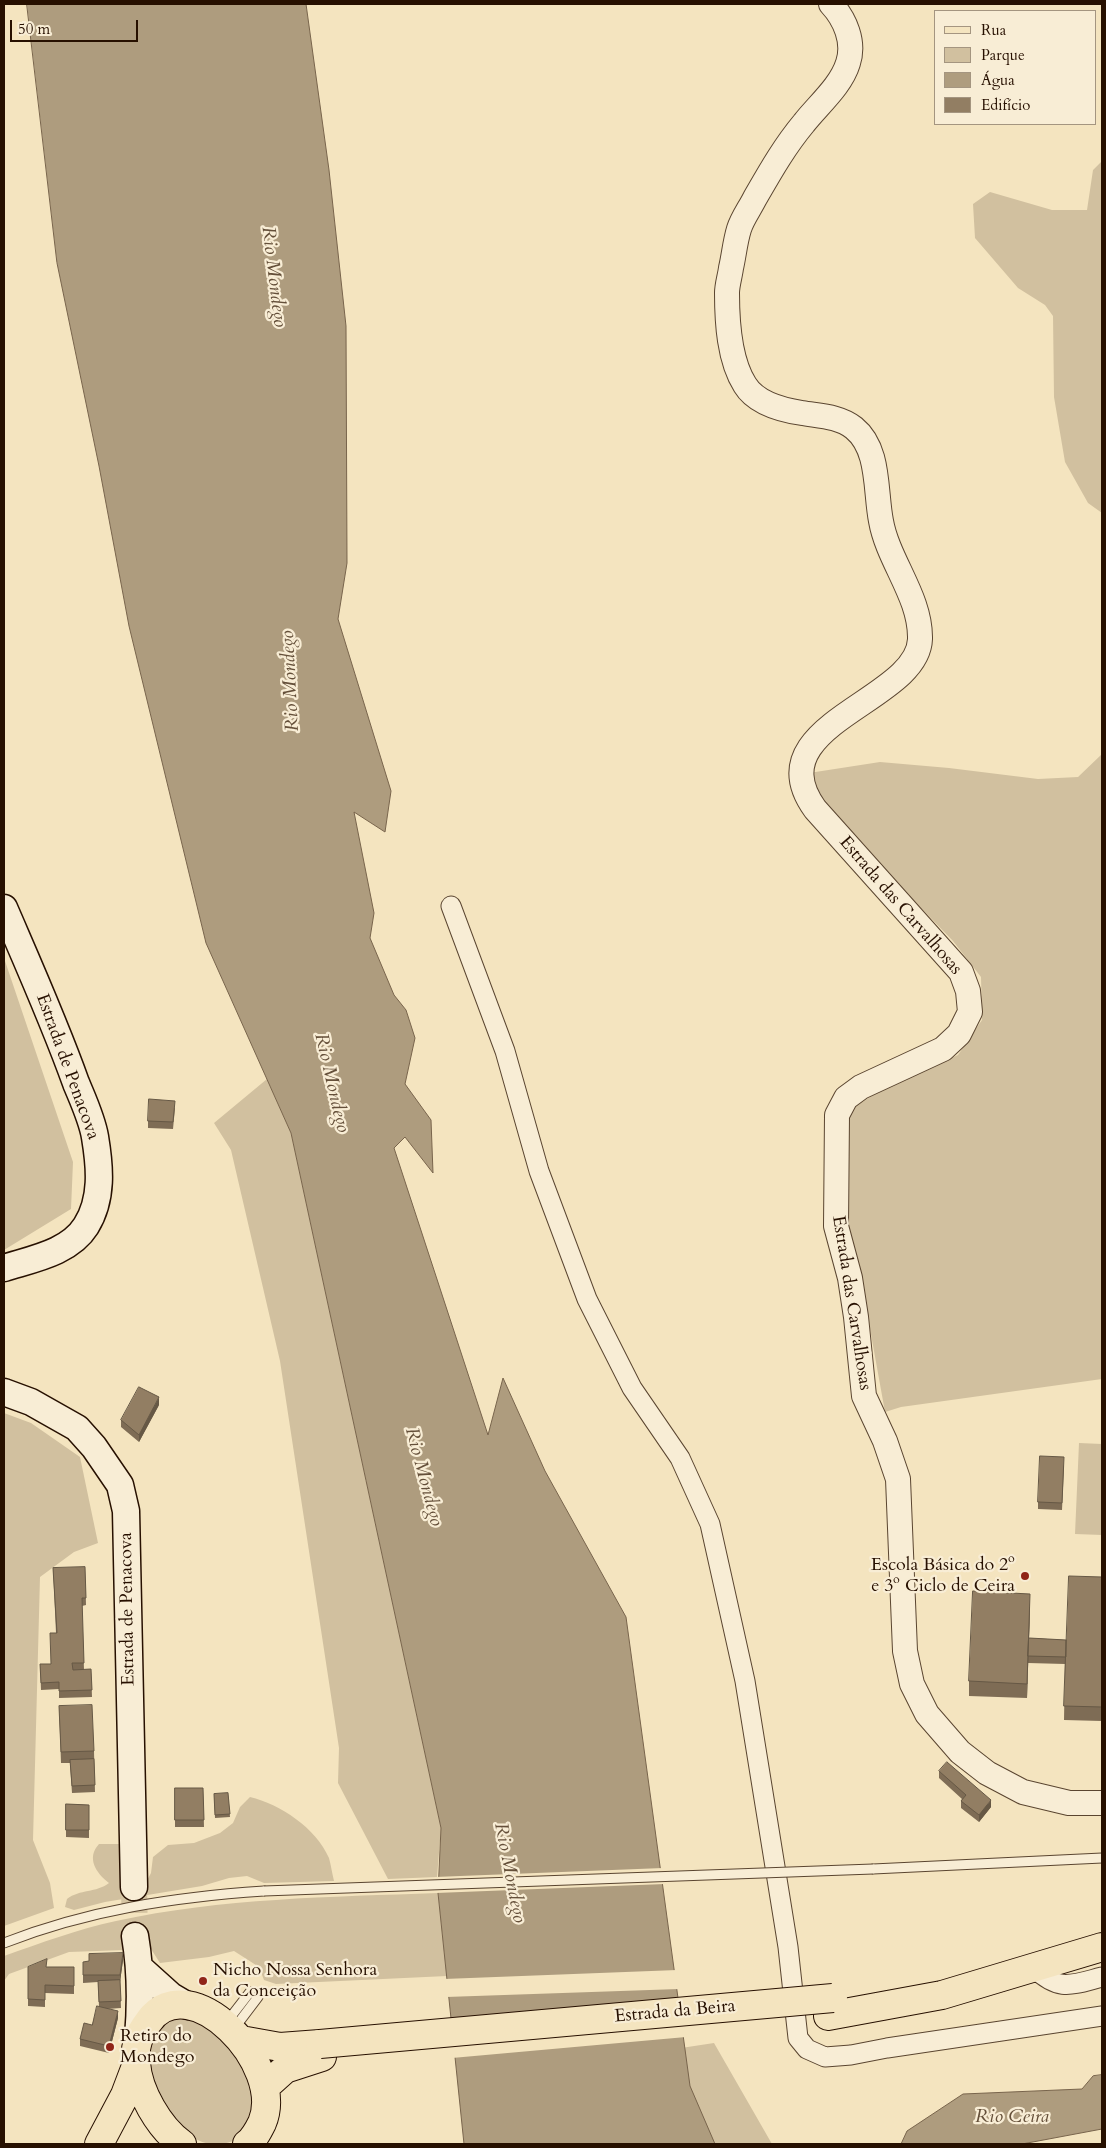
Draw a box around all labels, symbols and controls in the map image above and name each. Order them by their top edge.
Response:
scale bar [12,10,140,42]
legend [934,10,1096,125]
text: 50 m [18,19,50,39]
text: Rua [981,20,1006,40]
text: Parque [981,45,1025,65]
text: Água [981,70,1015,90]
text: Edifício [981,95,1030,115]
water label: Rio Mondego [256,225,290,329]
water label: Rio Mondego [277,630,305,732]
street label: Estrada das Carvalhosas [834,832,966,980]
street label: Estrada de Penacova [31,991,103,1143]
water label: Rio Mondego [308,1031,354,1135]
street label: Estrada das Carvalhosas [827,1214,875,1392]
water label: Rio Mondego [399,1425,447,1529]
street label: Estrada de Penacova [116,1532,140,1686]
place label: Escola Básica do 2º e 3º Ciclo de Ceira [871,1555,1015,1598]
marker: Escola Básica do 2º e 3º Ciclo de Ceira [1019,1570,1031,1582]
water label: Rio Mondego [488,1821,530,1925]
place label: Nicho Nossa Senhora da Conceição [213,1960,377,2002]
marker: Nicho Nossa Senhora da Conceição [197,1975,209,1987]
street label: Estrada da Beira [614,1996,736,2028]
place label: Retiro do Mondego [120,2026,194,2068]
marker: Retiro do Mondego [104,2041,116,2053]
water label: Rio Ceira [975,2107,1049,2129]

